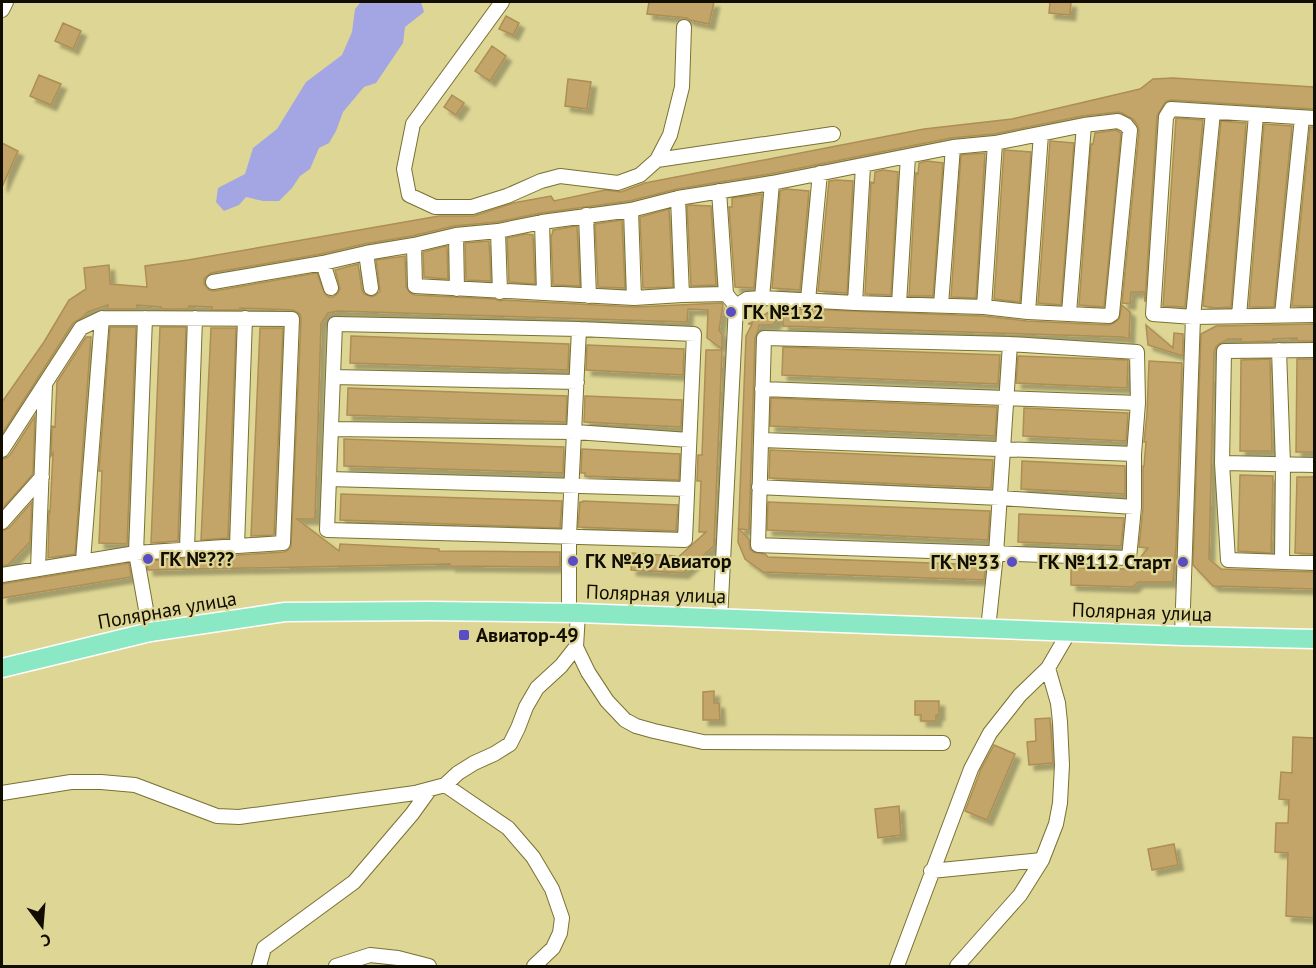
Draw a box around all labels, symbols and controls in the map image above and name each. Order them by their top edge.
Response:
place label: ГК №132 [743,299,824,325]
marker: ГК №132 [724,305,738,319]
place label: ГК №??? [160,546,234,572]
place label: ГК №49 Авиатор [585,548,732,574]
place label: ГК №33 [931,549,1000,575]
place label: ГК №112 Старт [1038,549,1172,575]
marker: ГК №??? [141,552,155,566]
marker: ГК №49 Авиатор [566,554,580,568]
marker: ГК №33 [1005,555,1019,569]
marker: ГК №112 Старт [1176,555,1190,569]
street label: Полярная улица [585,579,727,609]
street label: Полярная улица [95,585,239,635]
street label: Полярная улица [1071,597,1213,627]
place label: Авиатор-49 [476,622,579,648]
marker: Авиатор-49 [457,628,471,642]
north arrow [12,896,72,956]
text: С [39,930,53,951]

